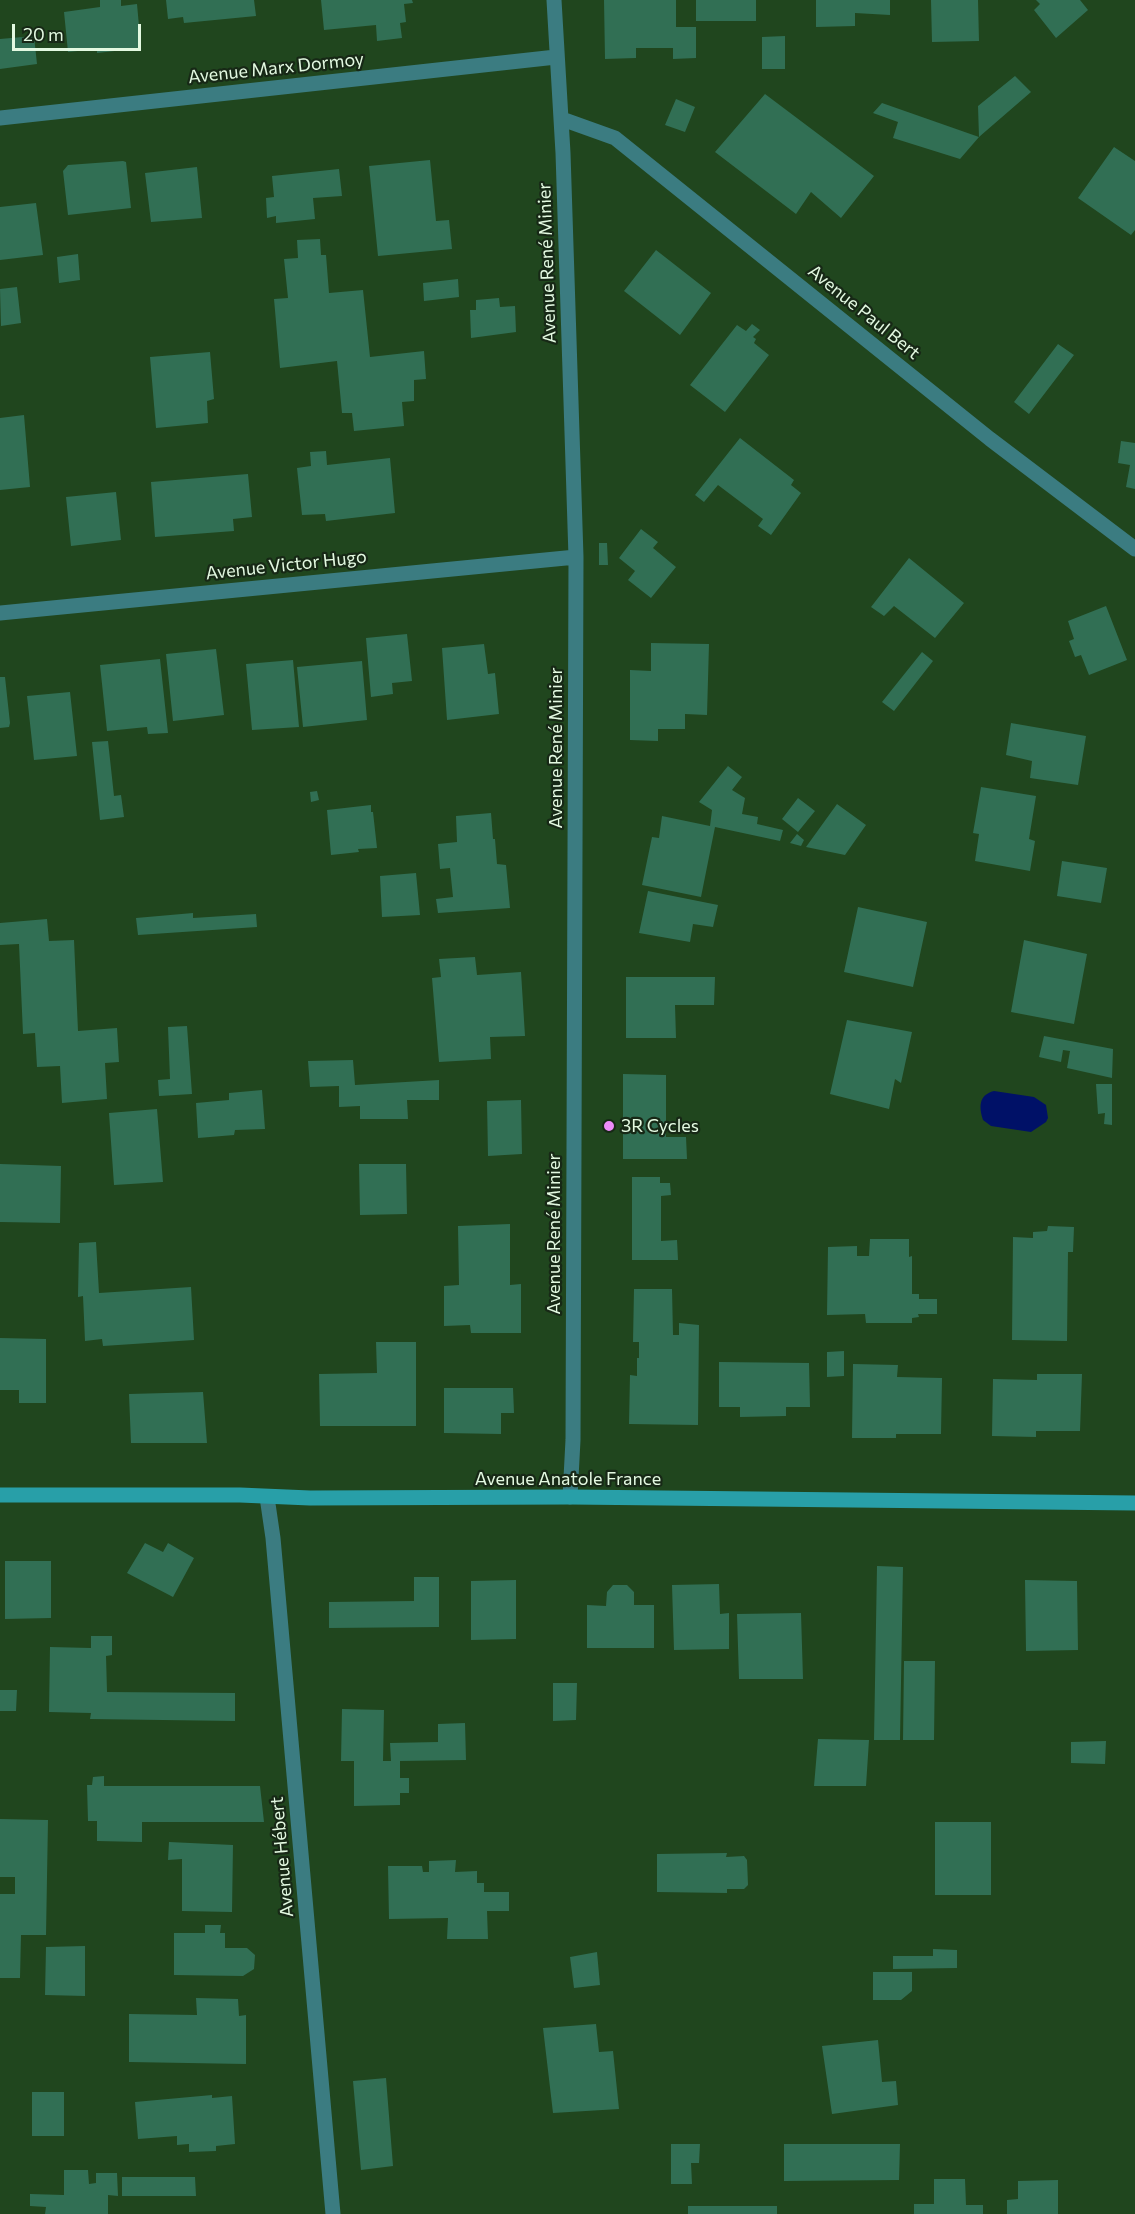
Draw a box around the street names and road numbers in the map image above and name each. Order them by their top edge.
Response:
street label: Avenue Marx Dormoy [187,48,365,88]
street label: Avenue René Minier [533,182,561,344]
street label: Avenue Paul Bert [804,260,924,364]
street label: Avenue Victor Hugo [204,546,368,584]
street label: Avenue René Minier [545,667,567,829]
street label: Avenue René Minier [543,1153,565,1315]
street label: Avenue Anatole France [475,1468,661,1490]
street label: Avenue Hébert [266,1796,298,1918]

